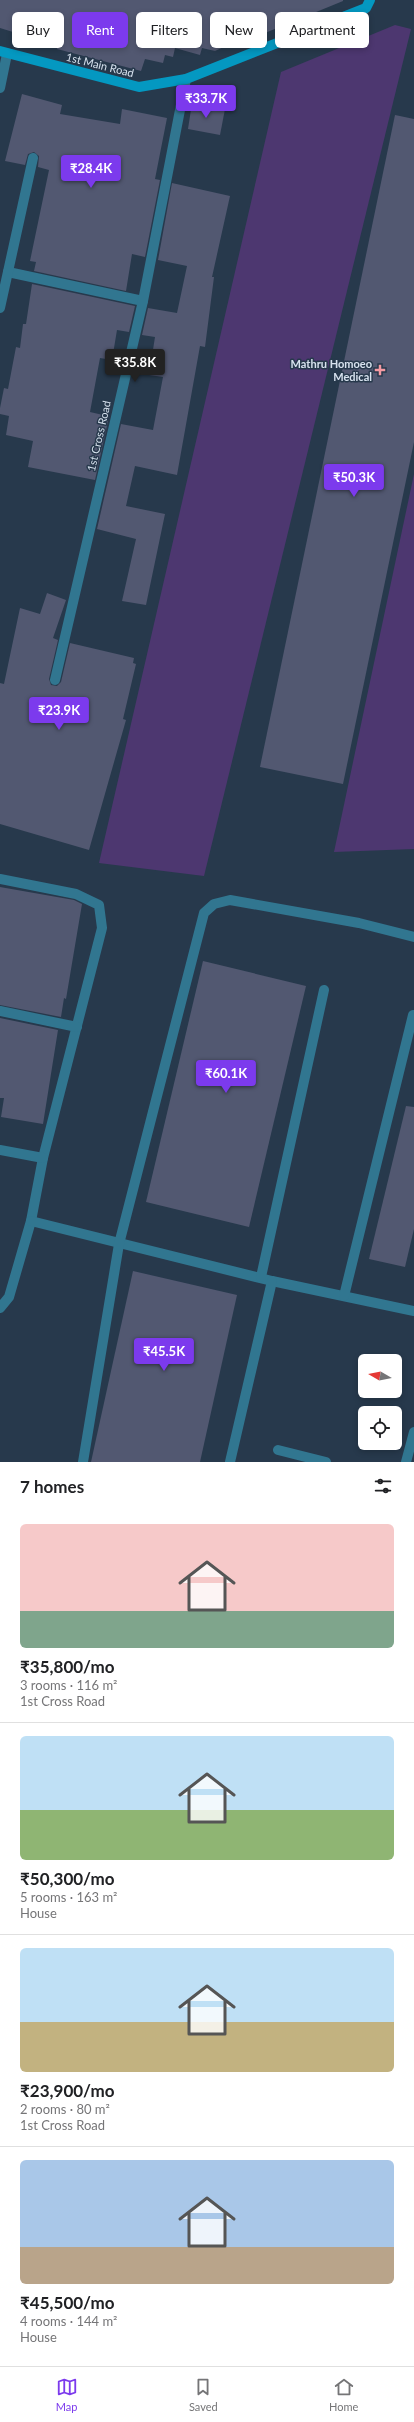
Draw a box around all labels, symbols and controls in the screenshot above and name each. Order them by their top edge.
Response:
chip: Buy [12,12,64,48]
chip: Rent [72,12,128,48]
chip: Filters [136,12,202,48]
chip: New [210,12,267,48]
chip: Apartment [275,12,369,48]
street label: 1st Main Road [65,50,135,79]
pin: ₹33.7K [173,85,239,119]
text: ₹33.7K [185,90,227,106]
pin: ₹28.4K [58,155,124,189]
text: ₹28.4K [70,160,112,176]
pin: ₹35.8K [102,349,168,383]
text: ₹35.8K [114,354,156,370]
place label: Mathru Homoeo Medical [291,357,372,383]
marker: Mathru Homoeo Medical [375,365,385,375]
street label: 1st Cross Road [84,399,113,472]
pin: ₹50.3K [321,464,387,498]
text: ₹50.3K [333,469,375,485]
pin: ₹23.9K [26,697,92,731]
text: ₹23.9K [38,702,80,718]
pin: ₹60.1K [193,1060,259,1094]
text: ₹60.1K [205,1065,247,1081]
pin: ₹45.5K [131,1338,197,1372]
text: ₹45.5K [143,1343,185,1359]
north arrow [358,1354,402,1398]
map controls [358,1354,402,1450]
button: locate [358,1406,402,1450]
icon: filters [372,1475,394,1497]
text: 7 homes [20,1476,84,1497]
icon: home [171,1550,243,1622]
text: ₹35,800/mo [20,1656,115,1677]
text: 3 rooms · 116 m² [20,1677,117,1693]
text: 1st Cross Road [20,1693,105,1709]
icon: home [171,1762,243,1834]
text: ₹50,300/mo [20,1868,115,1889]
text: 5 rooms · 163 m² [20,1889,117,1905]
text: House [20,1905,57,1921]
icon: home [171,1974,243,2046]
text: ₹23,900/mo [20,2080,115,2101]
text: 2 rooms · 80 m² [20,2101,110,2117]
text: 1st Cross Road [20,2117,105,2133]
icon: home [171,2186,243,2258]
text: ₹45,500/mo [20,2292,115,2313]
text: 4 rooms · 144 m² [20,2313,117,2329]
text: House [20,2329,57,2345]
tab: Map [56,2376,78,2413]
tab: Saved [189,2376,218,2413]
tab: Home [329,2376,358,2413]

